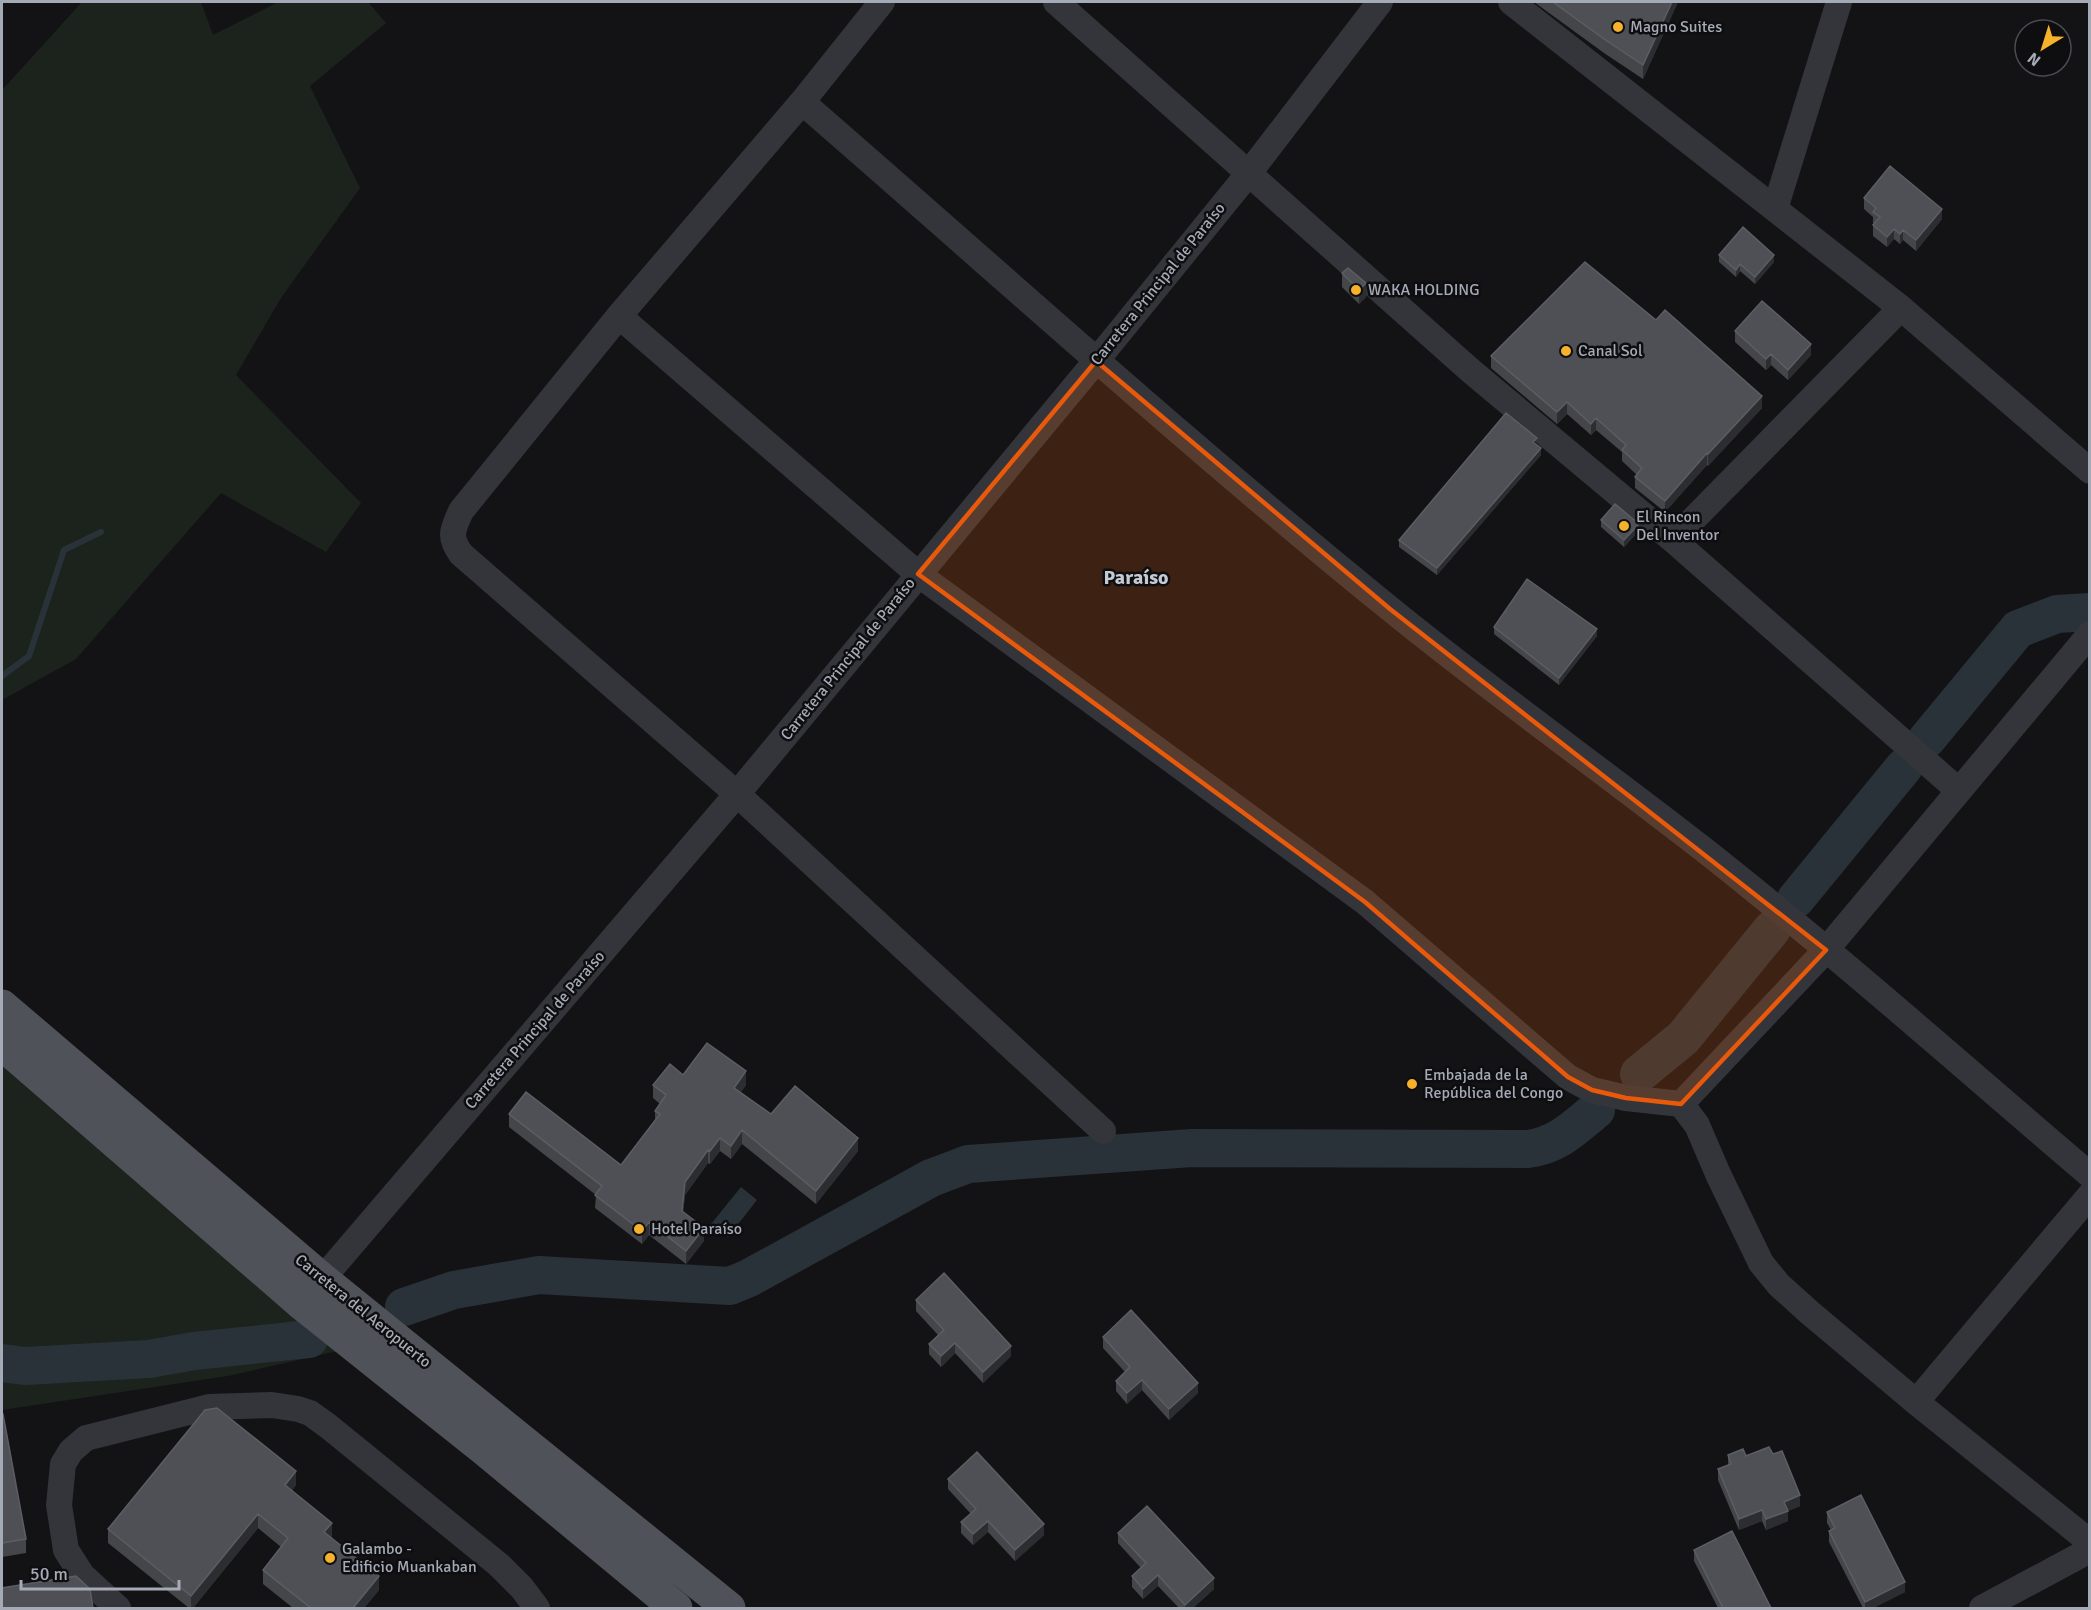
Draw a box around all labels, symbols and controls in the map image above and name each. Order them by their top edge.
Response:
place label: Magno Suites [1630,17,1722,37]
north arrow [2013,18,2073,78]
marker: Magno Suites [1611,20,1625,34]
text: N [2024,48,2045,70]
street label: Carretera Principal de Paraíso [1086,199,1230,369]
place label: WAKA HOLDING [1368,280,1480,300]
marker: WAKA HOLDING [1349,283,1363,297]
place label: Canal Sol [1578,341,1643,361]
marker: Canal Sol [1559,344,1573,358]
place label: El Rincon Del Inventor [1636,507,1719,545]
marker: El Rincon Del Inventor [1617,519,1631,533]
district label: Paraíso [1104,565,1169,590]
street label: Carretera Principal de Paraíso [776,574,920,744]
street label: Carretera Principal de Paraíso [461,947,609,1113]
place label: Embajada de la República del Congo [1424,1065,1563,1103]
marker: Embajada de la República del Congo [1405,1077,1419,1091]
place label: Hotel Paraíso [651,1219,742,1239]
marker: Hotel Paraíso [632,1222,646,1236]
street label: Carretera del Aeropuerto [291,1250,435,1372]
place label: Galambo - Edificio Muankaban [342,1539,477,1577]
marker: Galambo - Edificio Muankaban [323,1551,337,1565]
scale bar [21,1553,178,1591]
text: 50 m [30,1563,68,1585]

